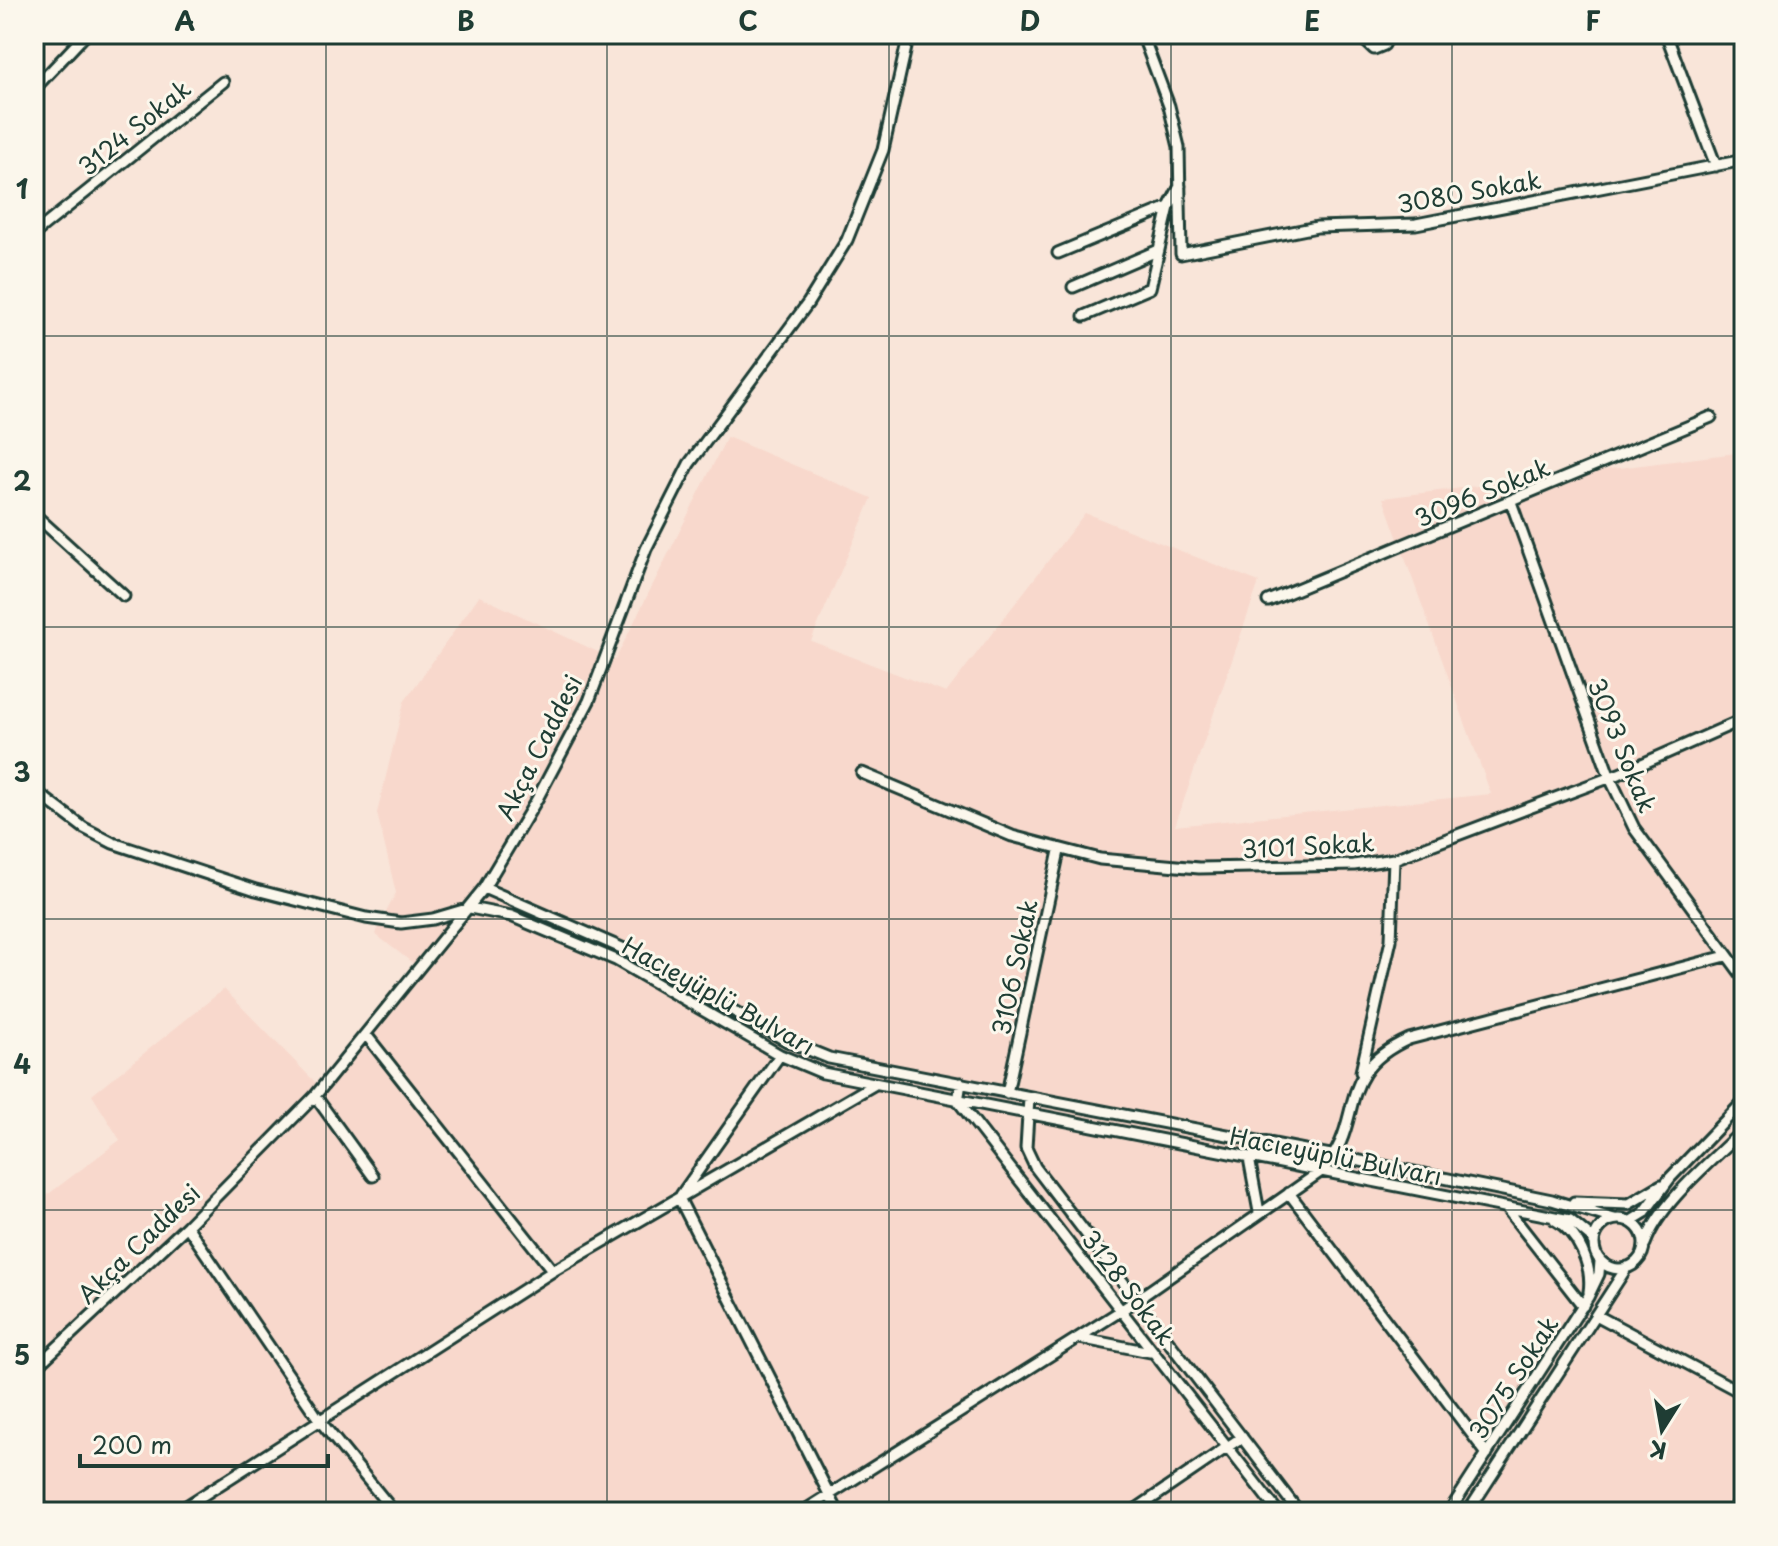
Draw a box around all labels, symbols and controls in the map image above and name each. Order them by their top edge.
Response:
text: A [175,1,195,40]
text: B [457,1,475,40]
text: C [738,1,758,40]
text: D [1020,1,1040,40]
text: E [1304,1,1320,40]
text: F [1585,1,1601,40]
street label: 3124 Sokak [70,70,198,184]
street label: 3080 Sokak [1394,161,1544,221]
text: 1 [16,169,28,208]
street label: 3096 Sokak [1409,448,1555,536]
text: 2 [13,461,31,500]
street label: Akça Caddesi [486,668,590,826]
street label: 3093 Sokak [1580,672,1666,818]
text: 3 [13,752,31,791]
street label: 3101 Sokak [1241,824,1376,866]
street label: 3106 Sokak [982,896,1046,1038]
street label: Hacıeyüplü Bulvarı [616,927,822,1063]
text: 4 [13,1044,31,1083]
street label: Hacıeyüplü Bulvarı [1227,1117,1445,1193]
street label: Akça Caddesi [68,1175,208,1311]
street label: 3128 Sokak [1074,1222,1185,1352]
street label: 3075 Sokak [1460,1308,1567,1446]
text: 5 [14,1335,30,1374]
north arrow [1622,1390,1702,1470]
scale bar [80,1418,328,1468]
text: 200 m [92,1426,172,1462]
text: K [1647,1433,1669,1469]

